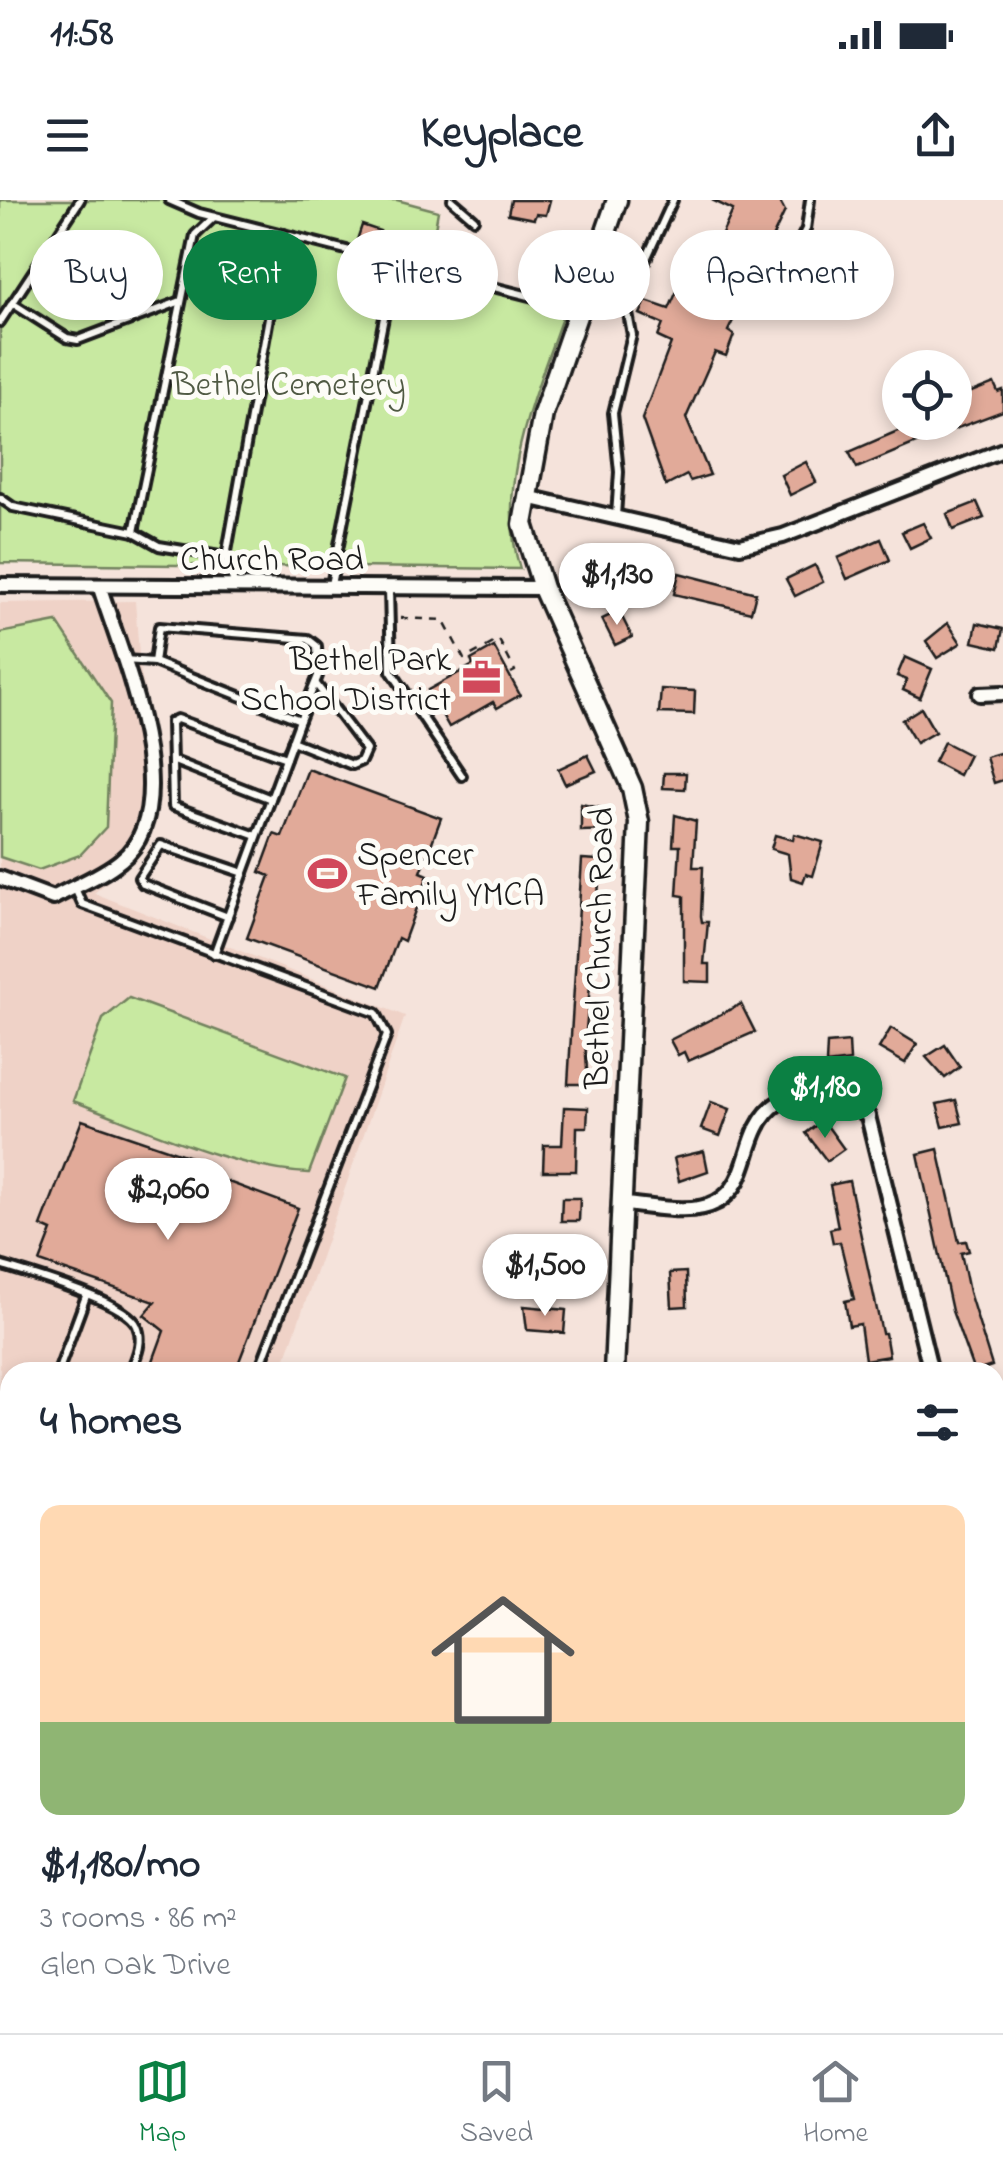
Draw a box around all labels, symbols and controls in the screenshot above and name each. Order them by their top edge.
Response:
text: 11:58 [50,7,113,63]
text: Keyplace [420,102,583,168]
icon: menu [40,108,95,163]
icon: share [908,108,963,163]
chip: Buy [30,230,163,320]
chip: Rent [183,230,317,320]
chip: Filters [337,230,498,320]
chip: New [518,230,650,320]
chip: Apartment [670,230,894,320]
map controls [882,350,972,440]
button: locate [882,350,972,440]
park label: Bethel Cemetery [171,361,406,412]
street label: Church Road [180,536,364,587]
pin: $1,130 [536,543,698,628]
text: $1,130 [581,552,653,599]
place label: Bethel Park School District [240,636,452,727]
office icon: Bethel Park School District [460,657,502,699]
street label: Bethel Church Road [574,807,629,1090]
place label: Spencer Family YMCA [356,831,544,922]
sports icon: Spencer Family YMCA [306,852,348,894]
pin: $1,180 [744,1056,906,1141]
text: $1,180 [789,1065,861,1112]
pin: $2,060 [87,1158,249,1243]
text: $2,060 [127,1167,209,1214]
pin: $1,500 [464,1234,626,1319]
text: $1,500 [505,1243,586,1290]
text: 4 homes [40,1392,182,1453]
icon: filters [910,1395,965,1450]
icon: home [413,1570,593,1750]
text: $1,180/mo [40,1835,201,1896]
text: 3 rooms · 86 m² [40,1896,237,1943]
text: Glen Oak Drive [40,1943,231,1990]
tab: Map [135,2054,190,2155]
tab: Saved [460,2054,533,2155]
tab: Home [803,2054,868,2155]

